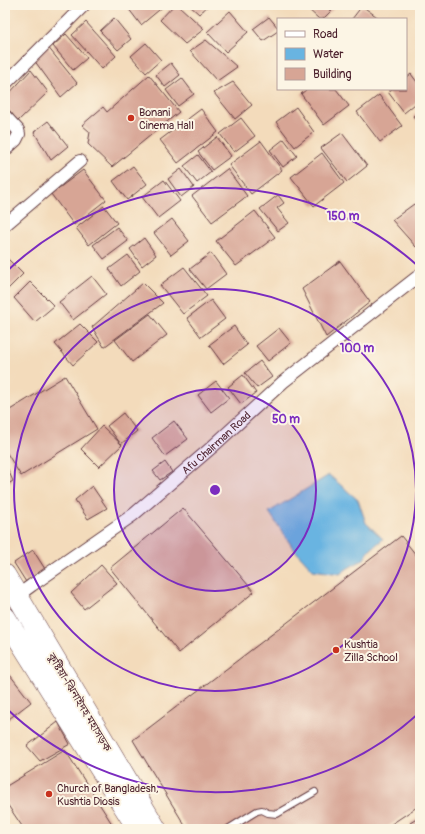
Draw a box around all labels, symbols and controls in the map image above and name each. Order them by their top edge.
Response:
legend [277,18,407,90]
text: Road [313,27,338,42]
text: Water [313,47,344,62]
text: Building [313,67,352,82]
place label: Bonani Cinema Hall [139,106,194,132]
marker: Bonani Cinema Hall [126,113,136,123]
text: 150 m [327,209,360,224]
text: 100 m [340,341,375,356]
street label: Afu Chairman Road [179,409,254,477]
text: 50 m [272,412,300,427]
centre of rings [208,483,222,497]
place label: Kushtia Zilla School [344,638,398,664]
marker: Kushtia Zilla School [331,645,341,655]
street label: কুষ্টিয়া-ঝিনাইদহ মহাসড়ক [44,650,114,754]
place label: Church of Bangladesh, Kushtia Diosis [57,782,159,808]
marker: Church of Bangladesh, Kushtia Diosis [44,789,54,799]

